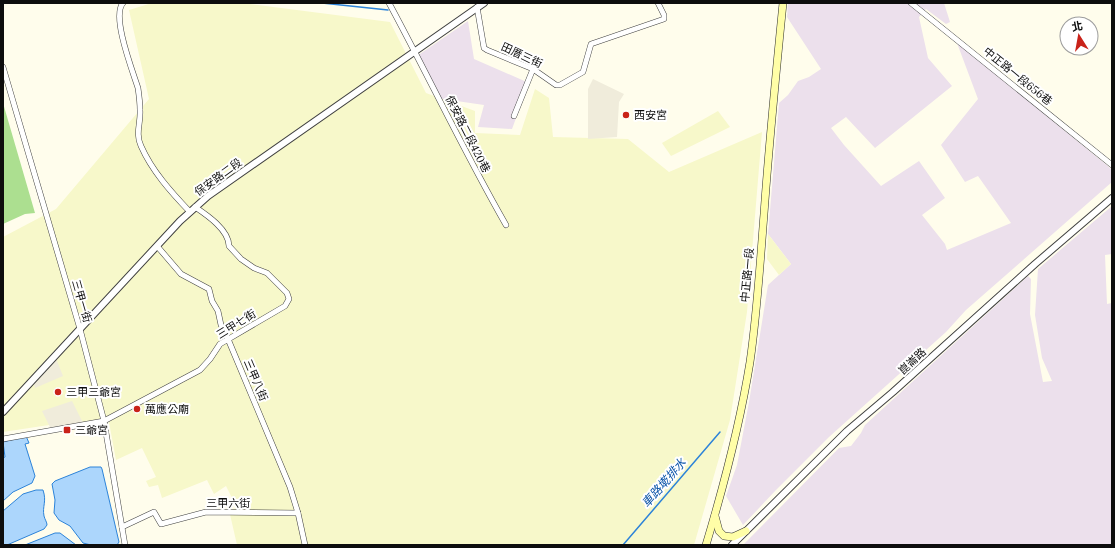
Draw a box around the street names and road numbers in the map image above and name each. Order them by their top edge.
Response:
street label: 田厝三街 [499,39,545,71]
street label: 中正路一段656巷 [981,44,1055,108]
street label: 保安路二段420巷 [443,93,493,175]
street label: 保安路二段 [192,155,244,199]
street label: 中正路一段 [738,247,756,303]
street label: 三甲一街 [69,278,95,324]
street label: 三甲七街 [214,306,258,342]
street label: 崑崙路 [895,345,929,377]
street label: 三甲八街 [241,357,271,403]
street label: 三甲六街 [206,496,250,510]

